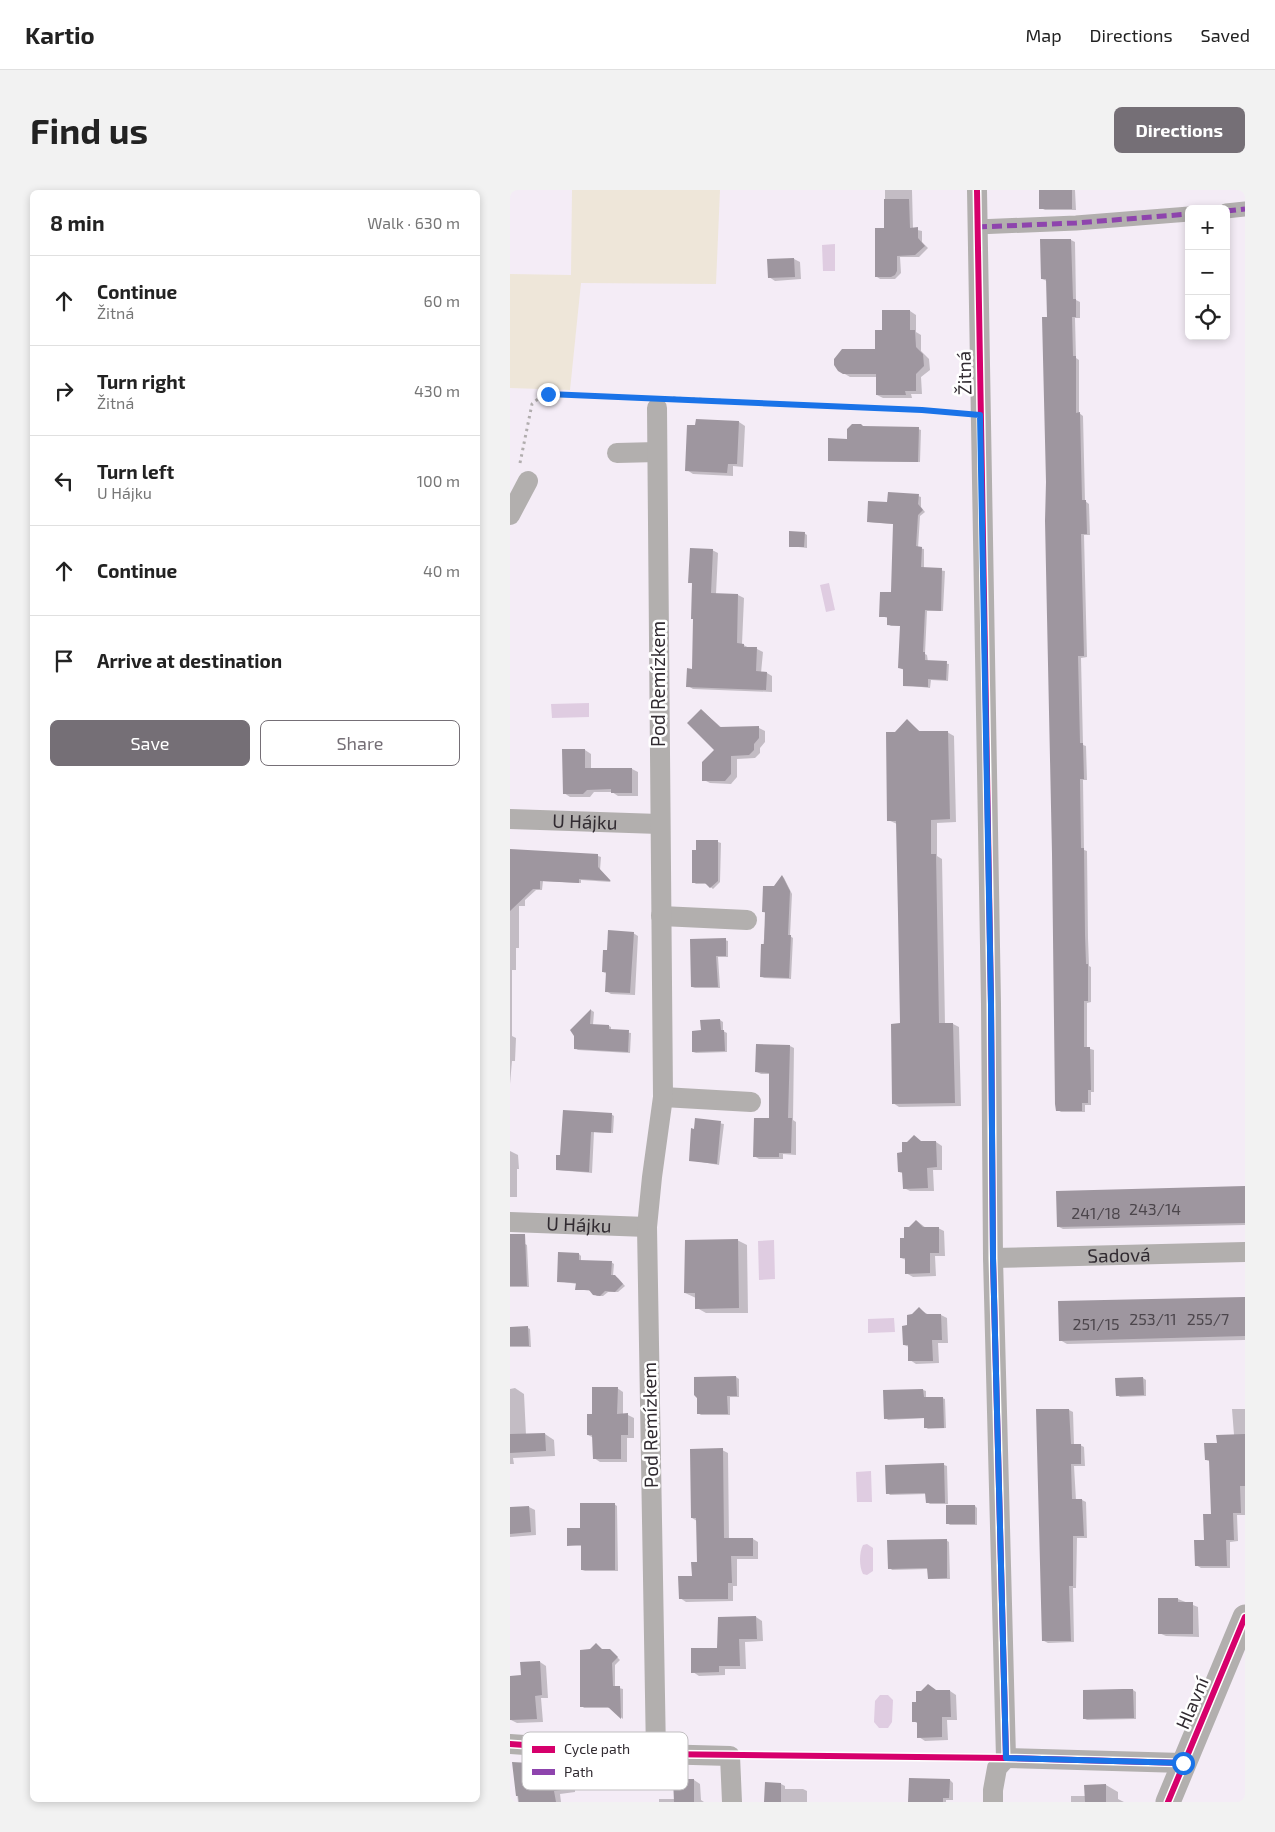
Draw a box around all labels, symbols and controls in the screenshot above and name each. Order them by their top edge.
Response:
text: Kartio [25,20,95,49]
text: Map [1025,24,1062,46]
text: Directions [1090,24,1173,46]
text: Saved [1201,24,1250,46]
button: Directions [1114,107,1245,153]
text: Find us [30,109,148,151]
map controls [1185,205,1230,340]
button: + [1185,205,1230,250]
text: 8 min [50,210,105,235]
text: Walk · 630 m [367,213,460,232]
button: − [1185,250,1230,295]
text: Continue [97,280,177,303]
icon: ahead [50,287,78,315]
text: 60 m [424,291,460,310]
button: locate [1185,295,1230,340]
text: Žitná [97,303,134,322]
street label: Žitná [952,351,975,395]
text: Turn right [97,370,185,393]
icon: right [50,377,78,405]
text: 430 m [414,381,460,400]
route end [537,383,560,406]
text: Žitná [97,393,134,412]
text: Turn left [97,460,174,483]
icon: left [50,467,78,495]
text: 100 m [417,471,460,490]
text: U Hájku [97,483,152,502]
icon: ahead [50,557,78,585]
text: Continue [97,559,177,582]
text: 40 m [423,561,460,580]
street label: Pod Remízkem [646,621,669,747]
icon: arrive [50,647,78,675]
text: Arrive at destination [97,649,282,672]
button: Save [50,720,250,766]
button: Share [260,720,460,766]
street label: U Hájku [552,808,618,834]
house number: 243/14 [1129,1199,1181,1218]
house number: 241/18 [1071,1203,1121,1222]
street label: U Hájku [546,1211,612,1237]
street label: Sadová [1087,1242,1151,1267]
house number: 253/11 [1129,1309,1177,1328]
house number: 255/7 [1187,1309,1229,1328]
house number: 251/15 [1072,1314,1120,1333]
street label: Pod Remízkem [637,1362,662,1488]
street label: Hlavní [1170,1672,1213,1732]
legend [522,1732,688,1790]
text: Cycle path [564,1740,630,1757]
route start [1172,1752,1195,1775]
text: Path [564,1763,593,1780]

